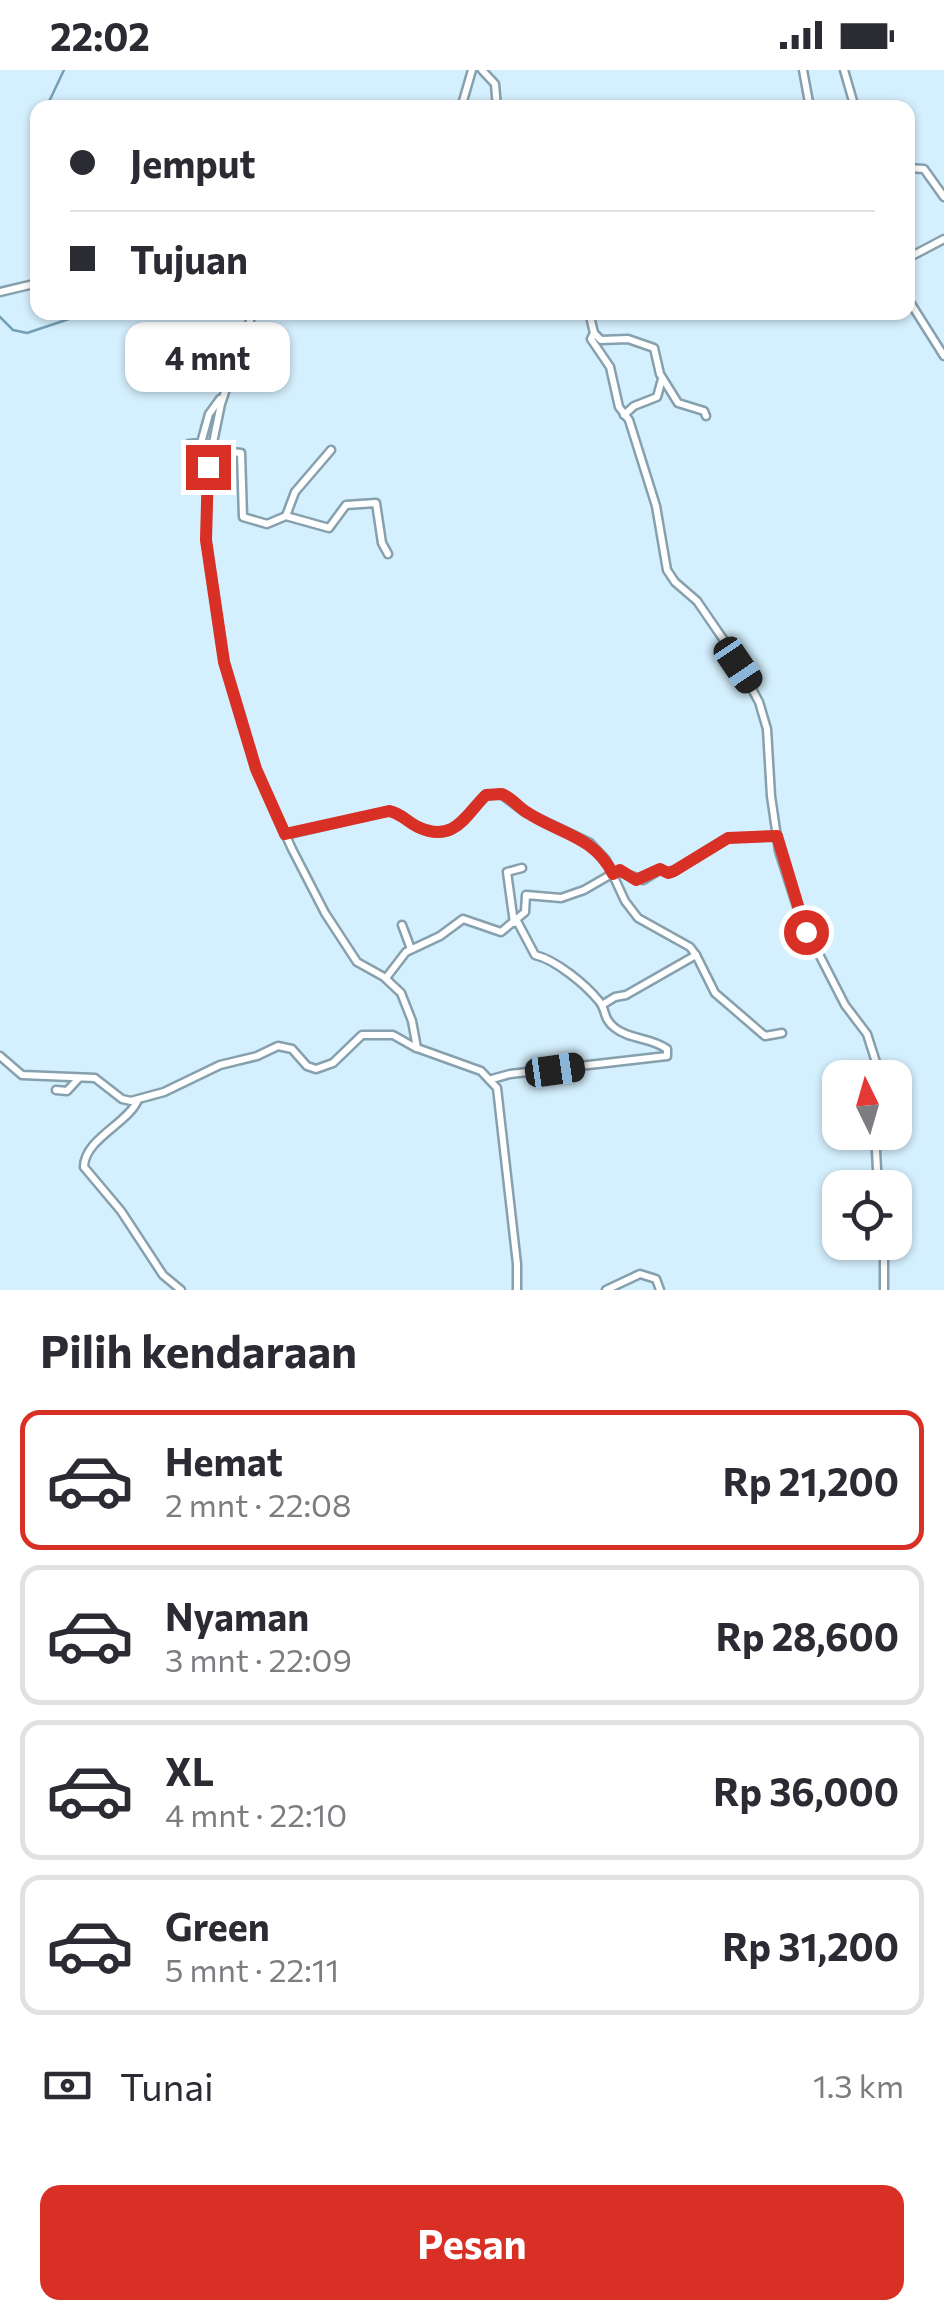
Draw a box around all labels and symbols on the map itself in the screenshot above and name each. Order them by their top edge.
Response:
callout: 4 mnt [126,322,290,392]
route end [186,445,231,490]
car [709,632,767,698]
route start [784,910,829,955]
car [523,1051,587,1089]
north arrow [822,1060,912,1150]

